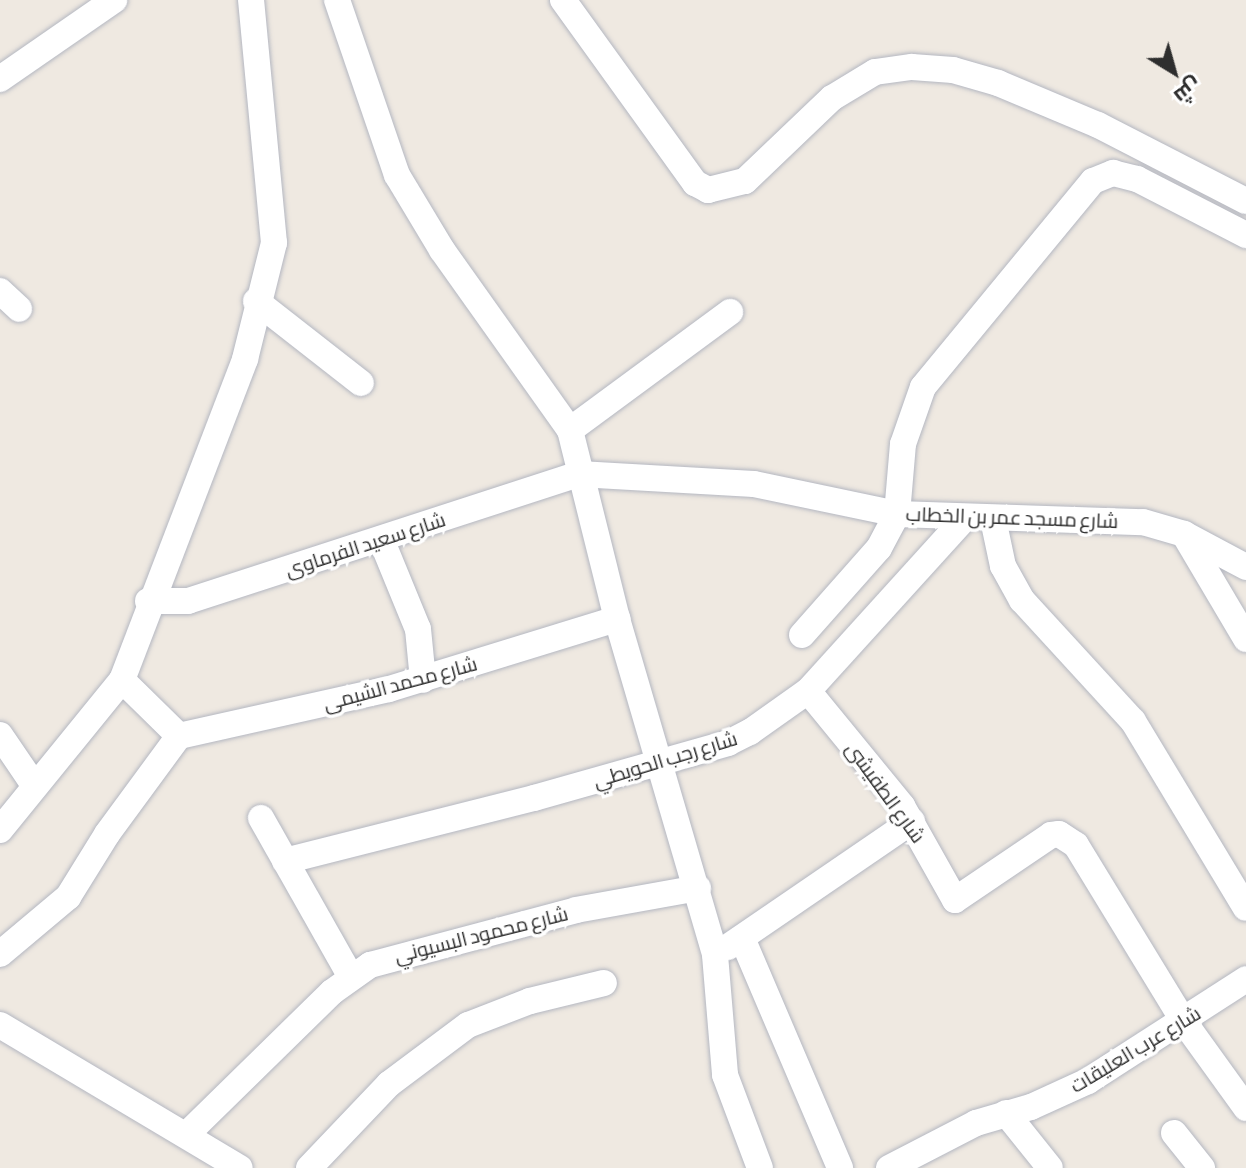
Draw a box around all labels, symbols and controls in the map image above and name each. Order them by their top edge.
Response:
north arrow [1134,32,1214,112]
text: ش [1169,72,1208,110]
street label: شارع مسجد عمر بن الخطاب [905,501,1119,533]
street label: شارع سعيد الفرماوى [282,507,448,581]
street label: شارع محمد الشيمى [320,651,480,715]
street label: شارع رجب الحويطي [590,726,740,792]
street label: شارع الطفيشى [841,737,931,847]
street label: شارع محمود البسيوني [392,901,570,967]
street label: شارع عرب العليقات [1065,1001,1205,1097]

